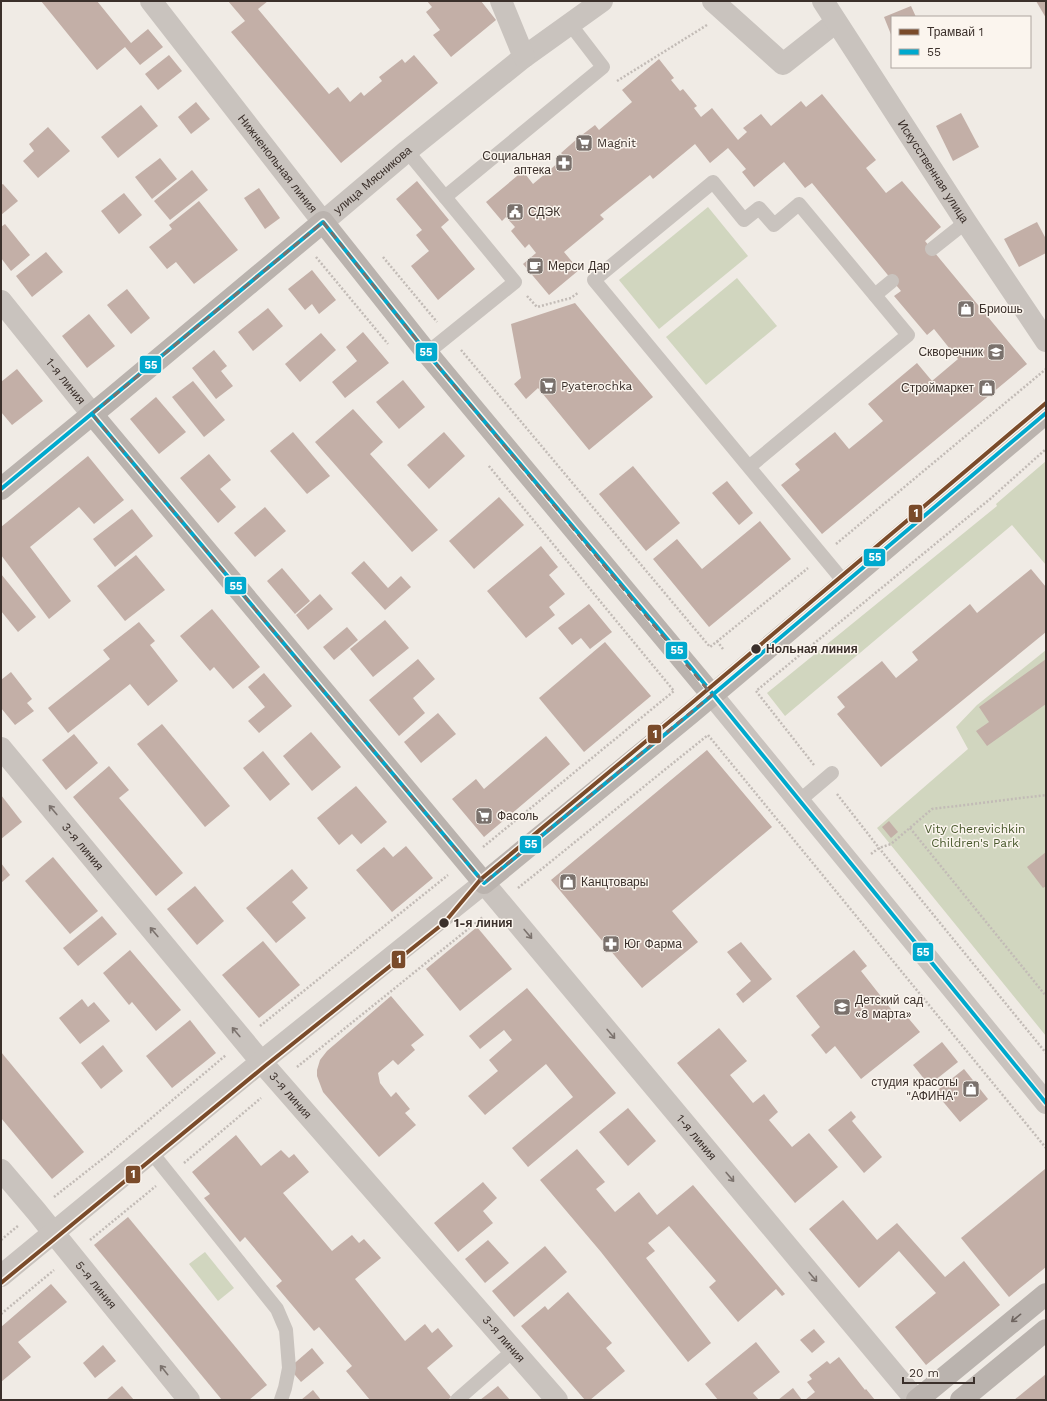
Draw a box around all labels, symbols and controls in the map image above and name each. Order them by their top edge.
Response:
legend [891,16,1031,68]
text: Трамвай 1 [927,25,983,39]
text: 55 [927,45,941,59]
street label: Нижненольная линия [235,112,320,215]
street label: Искусственная улица [895,117,972,226]
supermarket icon: Magnit [574,133,594,153]
place label: Magnit [597,136,636,150]
street label: улица Мясникова [331,143,415,217]
place label: Социальная аптека [482,149,551,177]
pharmacy icon: Социальная аптека [554,153,574,173]
public building icon: СДЭК [505,202,525,222]
place label: СДЭК [528,205,560,219]
cafe icon: Мерси Дар [525,256,545,276]
place label: Мерси Дар [548,259,610,273]
shop icon: Бриошь [956,299,976,319]
place label: Бриошь [979,302,1023,316]
line badge: 55 [415,342,438,362]
school or university icon: Скворечник [986,342,1006,362]
place label: Скворечник [918,345,984,359]
text: 55 [420,346,432,359]
street label: 1-я линия [43,355,88,407]
line badge: 55 [139,355,162,374]
text: 55 [145,359,157,372]
supermarket icon: Pyaterochka [538,376,558,396]
shop icon: Строймаркет [977,378,997,398]
place label: Pyaterochka [561,379,633,393]
place label: Строймаркет [901,381,975,395]
line badge: 1 [908,504,923,523]
text: 1 [914,507,918,520]
line badge: 55 [863,548,886,567]
text: 55 [869,551,881,564]
line badge: 55 [224,576,247,595]
text: 55 [230,580,242,593]
line badge: 55 [665,641,688,660]
marker: Нольная линия [749,642,763,656]
place label: Нольная линия [766,642,858,656]
text: 55 [671,644,683,657]
line badge: 1 [647,724,662,744]
text: 1 [653,728,657,741]
one-way arrow [48,805,57,816]
supermarket icon: Фасоль [474,806,494,826]
place label: Фасоль [497,809,539,823]
street label: 3-я линия [59,820,106,873]
park label: Vity Cherevichkin Children's Park [924,822,1026,850]
line badge: 55 [519,835,542,854]
text: 55 [525,838,537,851]
shop icon: Канцтовары [558,872,578,892]
place label: Канцтовары [581,875,648,889]
marker: 1-я линия [437,916,451,930]
place label: 1-я линия [454,916,513,930]
one-way arrow [149,927,158,937]
one-way arrow [523,928,532,939]
pharmacy icon: Юг Фарма [601,934,621,954]
place label: Юг Фарма [624,937,682,951]
line badge: 55 [912,942,934,962]
text: 55 [917,946,929,959]
line badge: 1 [391,950,406,969]
text: 1 [397,953,401,966]
place label: Детский сад «8 марта» [855,993,923,1021]
school or university icon: Детский сад «8 марта» [832,997,852,1017]
one-way arrow [232,1027,241,1038]
one-way arrow [606,1028,615,1039]
street label: 3-я линия [266,1069,315,1121]
place label: студия красоты "АФИНА" [871,1075,958,1103]
shop icon: студия красоты "АФИНА" [961,1079,981,1099]
street label: 1-я линия [673,1112,719,1163]
line badge: 1 [125,1165,141,1184]
text: 1 [131,1168,135,1181]
one-way arrow [725,1171,734,1182]
street label: 5-я линия [72,1258,119,1312]
one-way arrow [808,1271,817,1282]
street label: 3-я линия [480,1313,528,1365]
one-way arrow [1010,1314,1021,1323]
scale bar [903,1359,974,1385]
one-way arrow [160,1364,169,1375]
text: 20 m [909,1366,939,1380]

